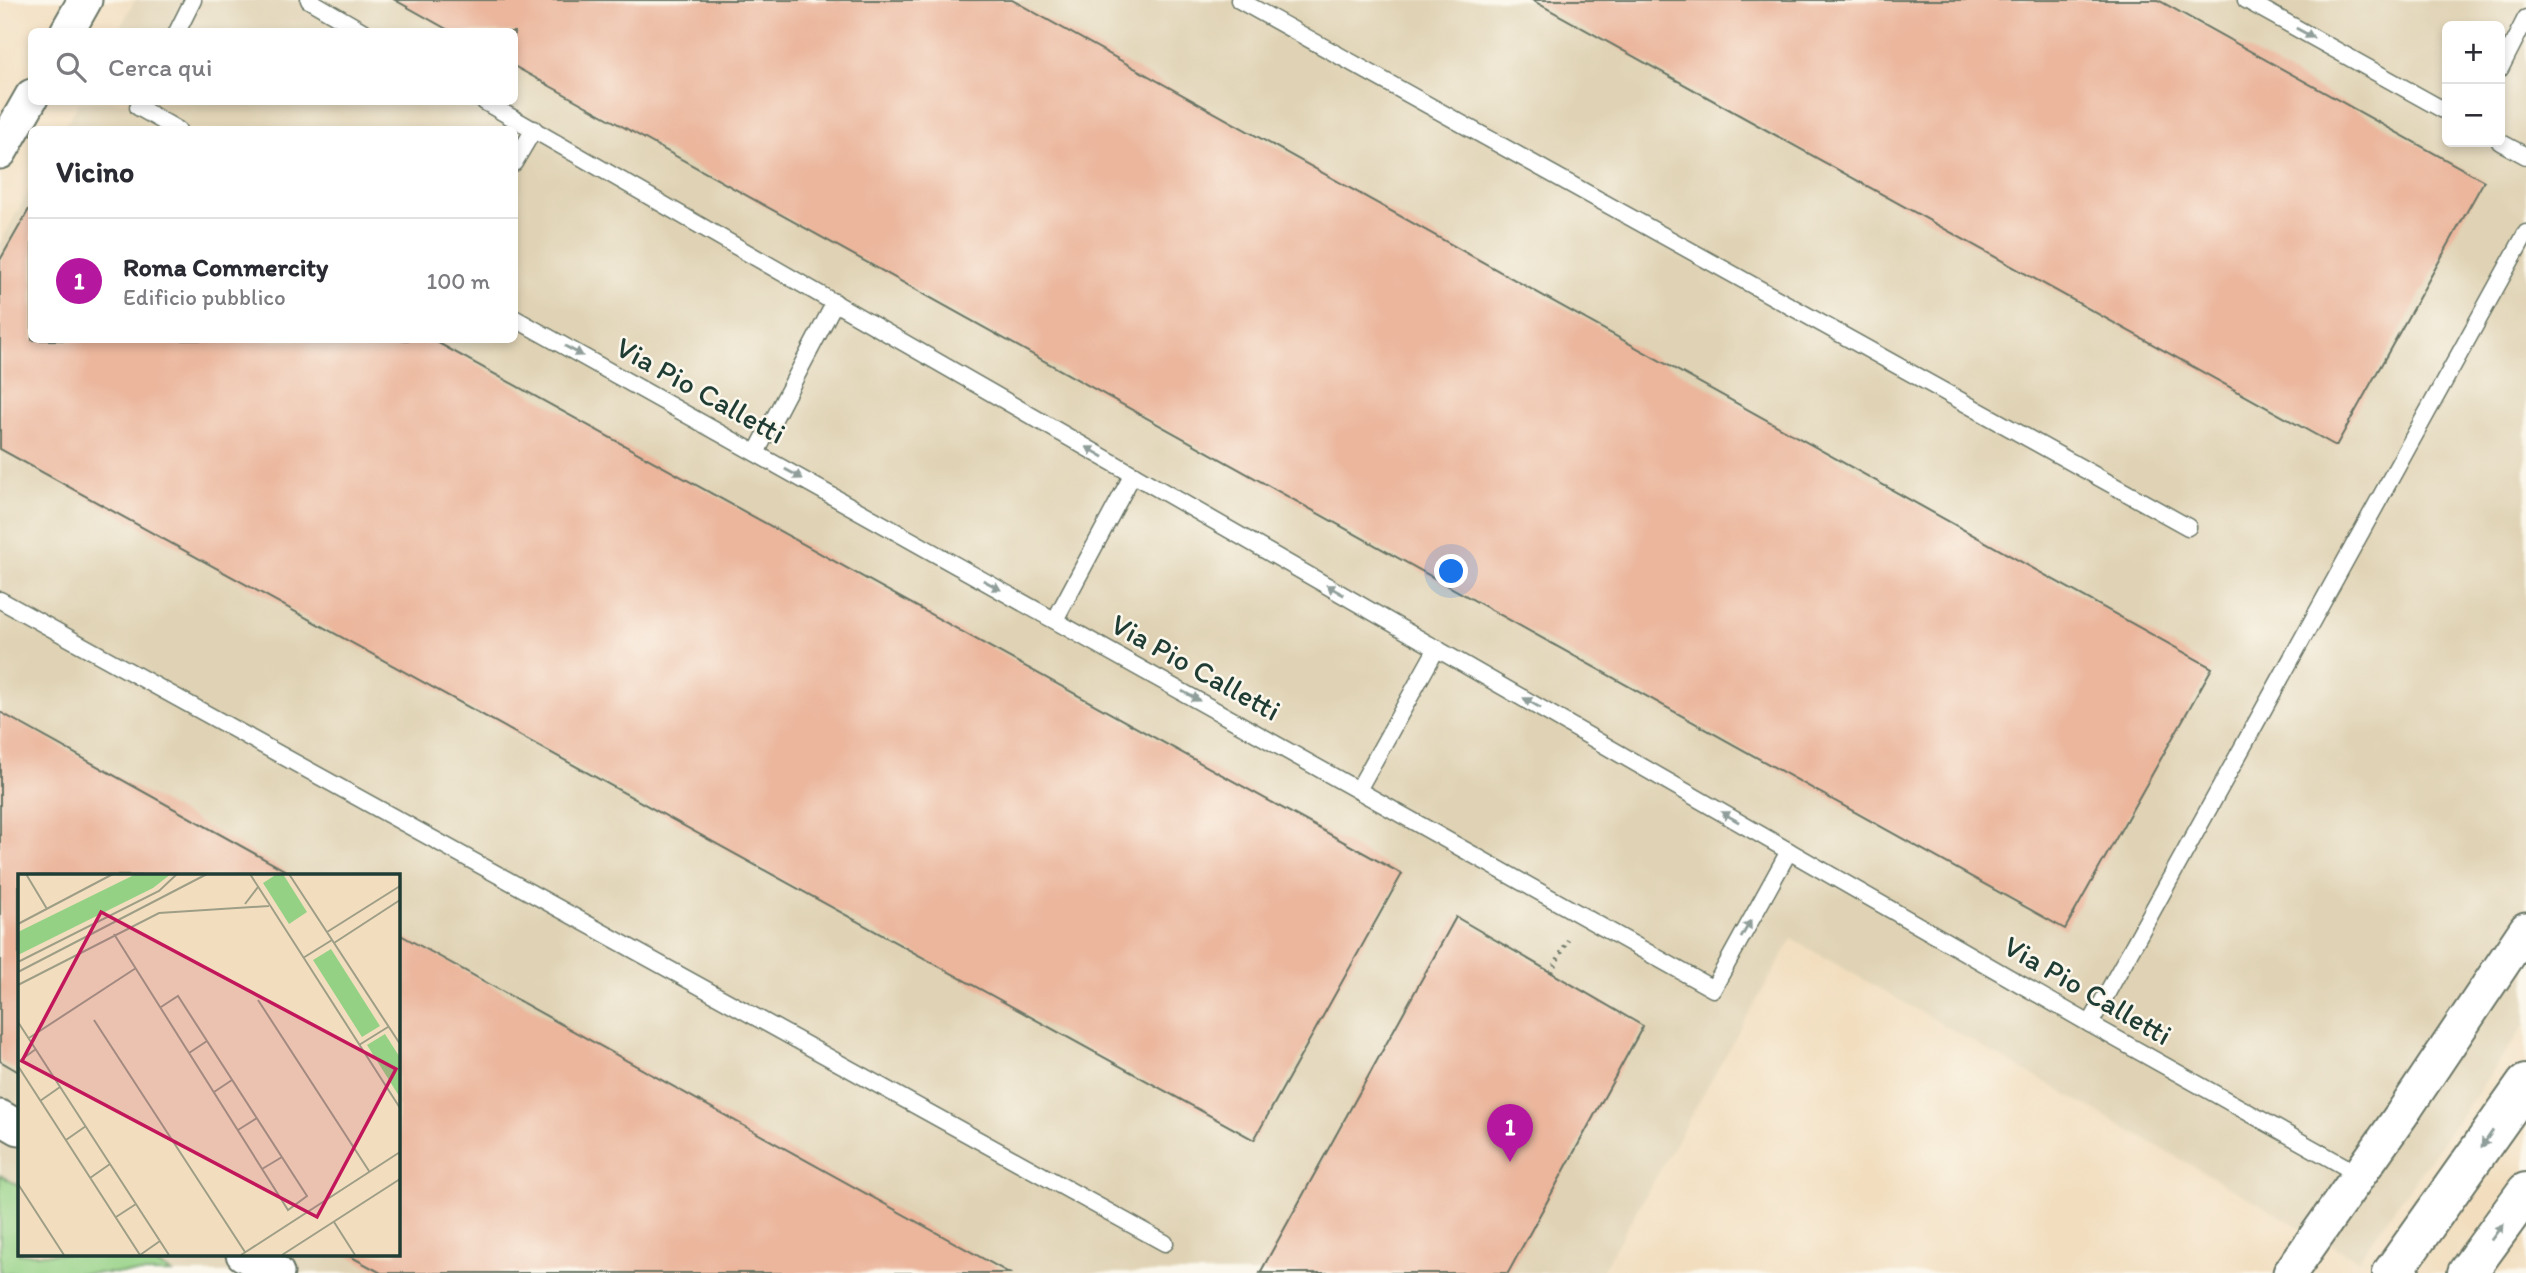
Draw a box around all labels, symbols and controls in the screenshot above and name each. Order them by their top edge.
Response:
map controls [2442,21,2505,147]
button: + [2442,21,2505,84]
one-way arrow [2296,27,2315,39]
search box [28,28,518,105]
icon: search [52,48,90,86]
text: Cerca qui [108,51,212,83]
button: − [2442,84,2505,147]
text: Vicino [56,153,134,190]
text: Roma Commercity [123,251,328,283]
text: 1 [74,267,84,295]
text: 100 m [426,267,490,295]
text: Edificio pubblico [123,283,286,311]
street label: Via Pio Calletti [610,328,792,452]
one-way arrow [564,345,584,357]
one-way arrow [1086,446,1105,458]
one-way arrow [784,468,804,480]
your location [1434,554,1468,588]
one-way arrow [983,579,1002,591]
one-way arrow [1325,584,1345,596]
street label: Via Pio Calletti [1105,605,1287,729]
one-way arrow [1181,690,1201,702]
one-way arrow [1523,697,1542,709]
one-way arrow [1720,810,1739,823]
inset map [18,874,399,1256]
one-way arrow [1740,919,1752,938]
street label: Via Pio Calletti [1997,927,2179,1053]
pin: 1 [1487,1104,1533,1162]
one-way arrow [2480,1130,2494,1148]
one-way arrow [2489,1224,2504,1242]

